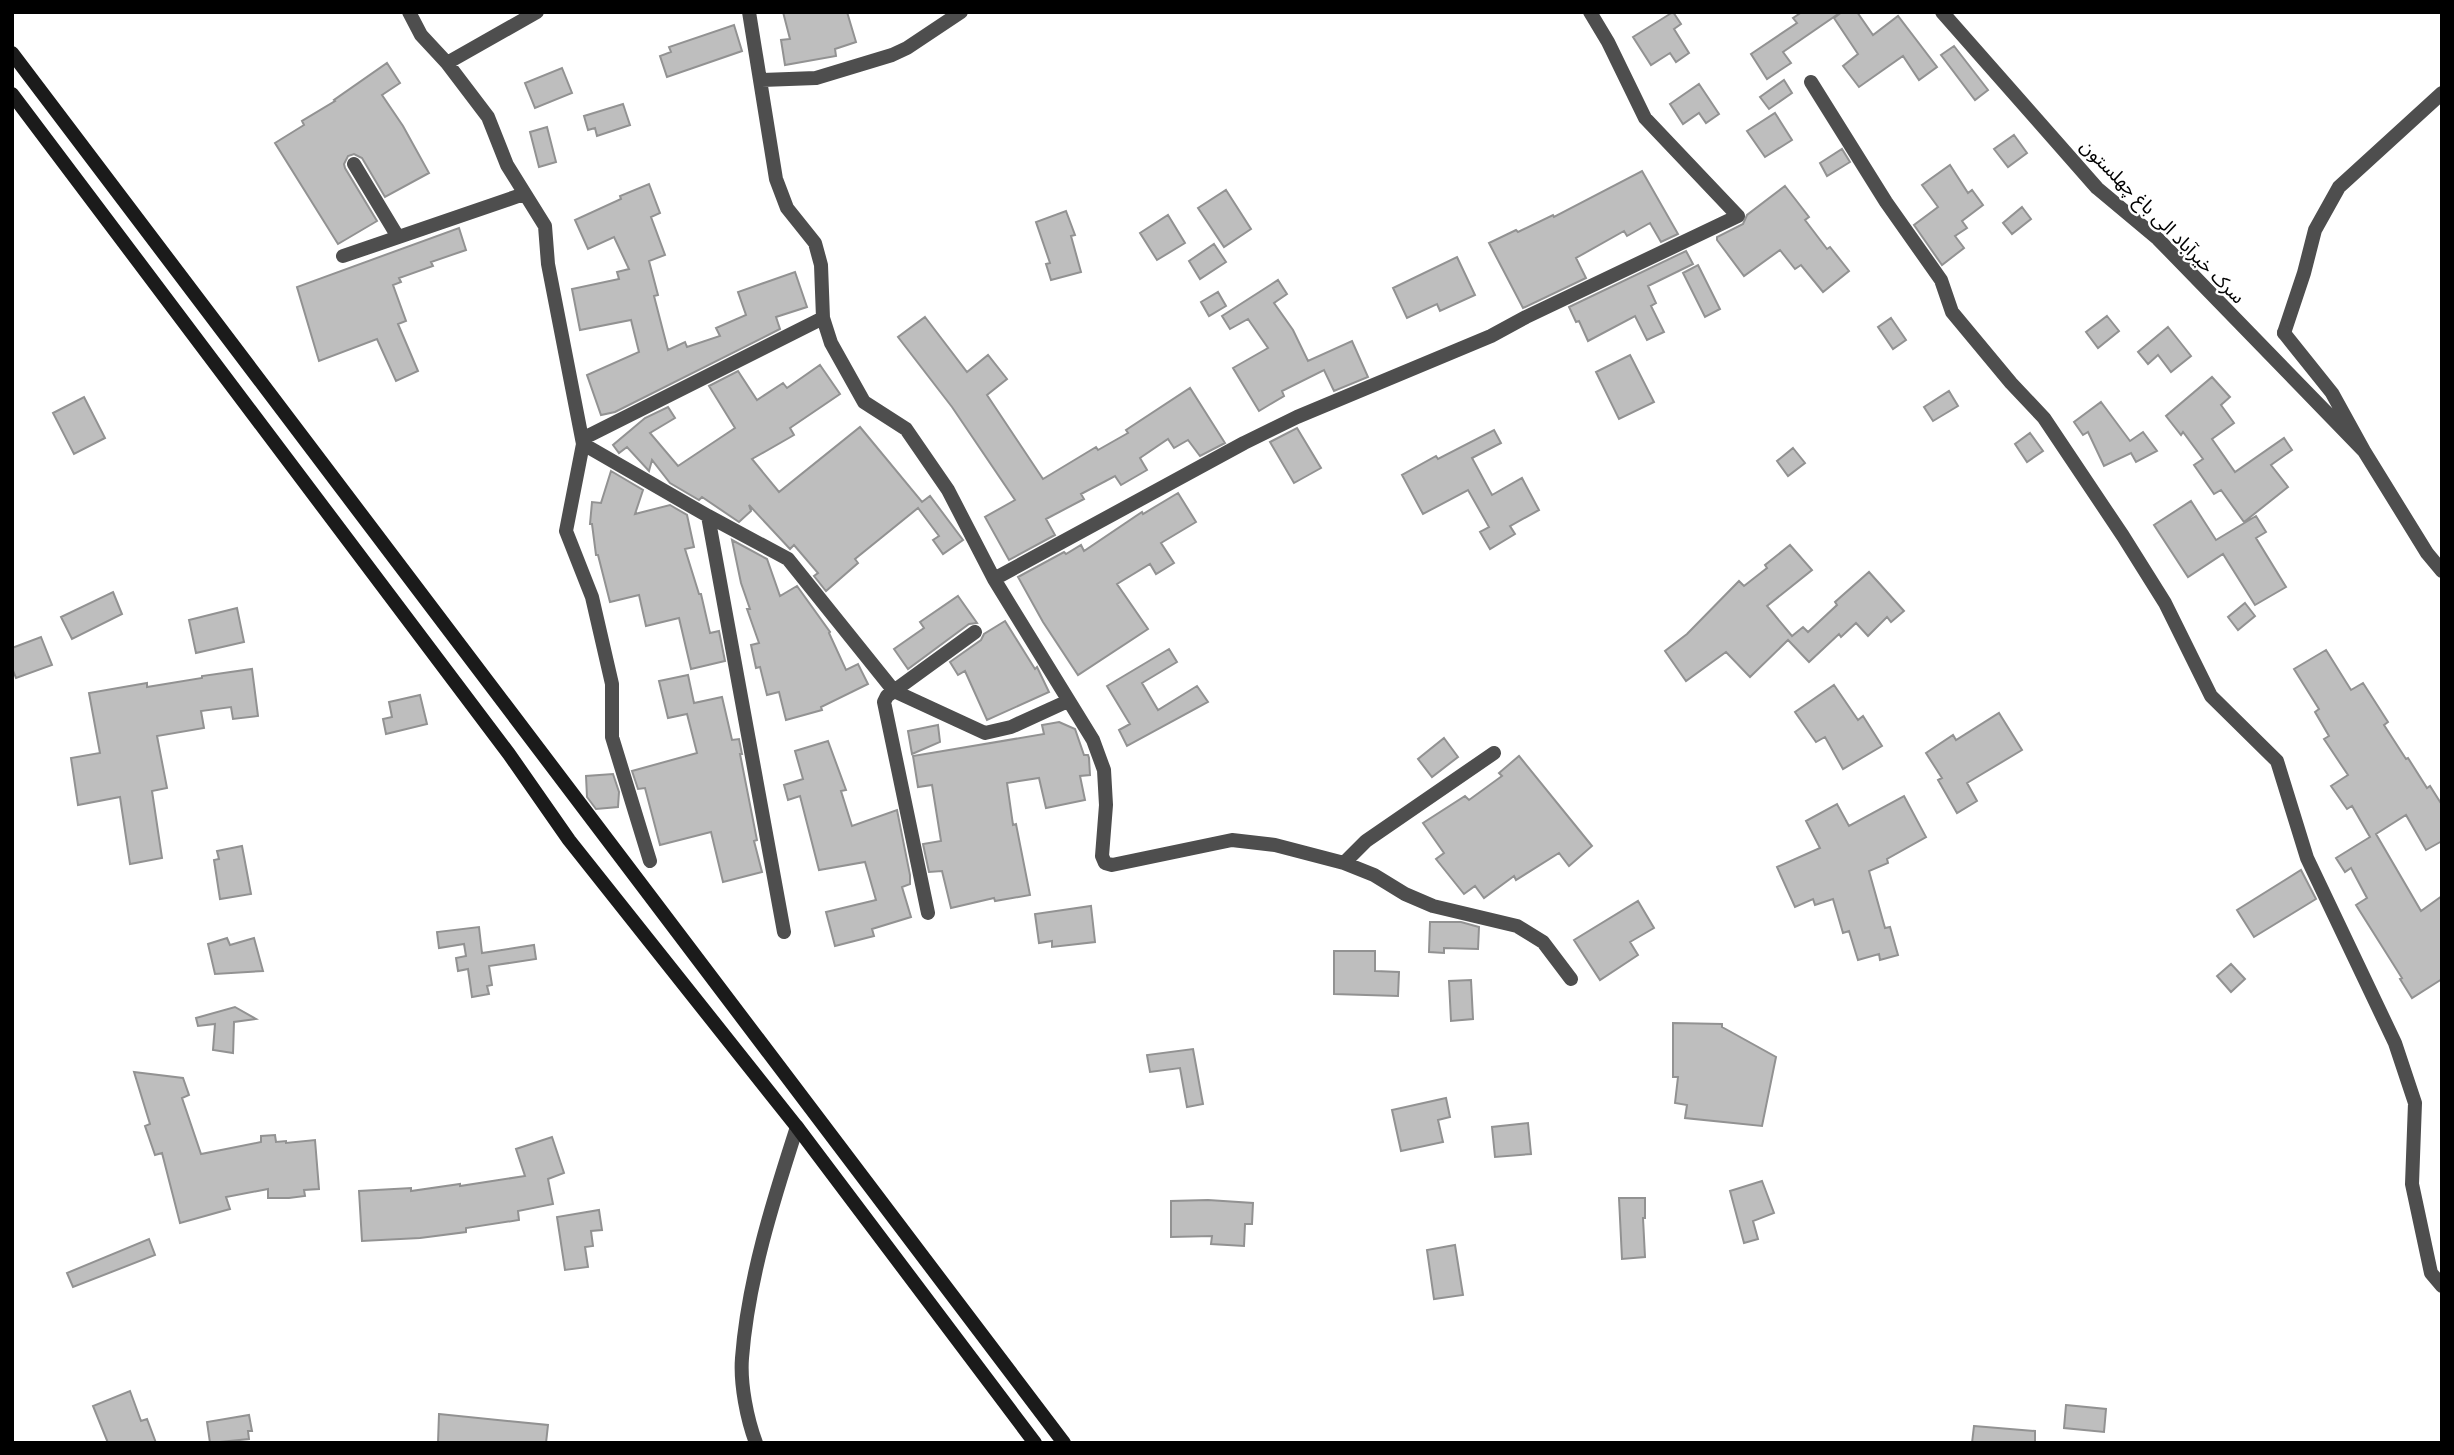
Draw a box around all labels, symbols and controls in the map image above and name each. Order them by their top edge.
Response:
street label: سرک خیرآباد الی باغ چهلستون [2074,134,2250,310]

